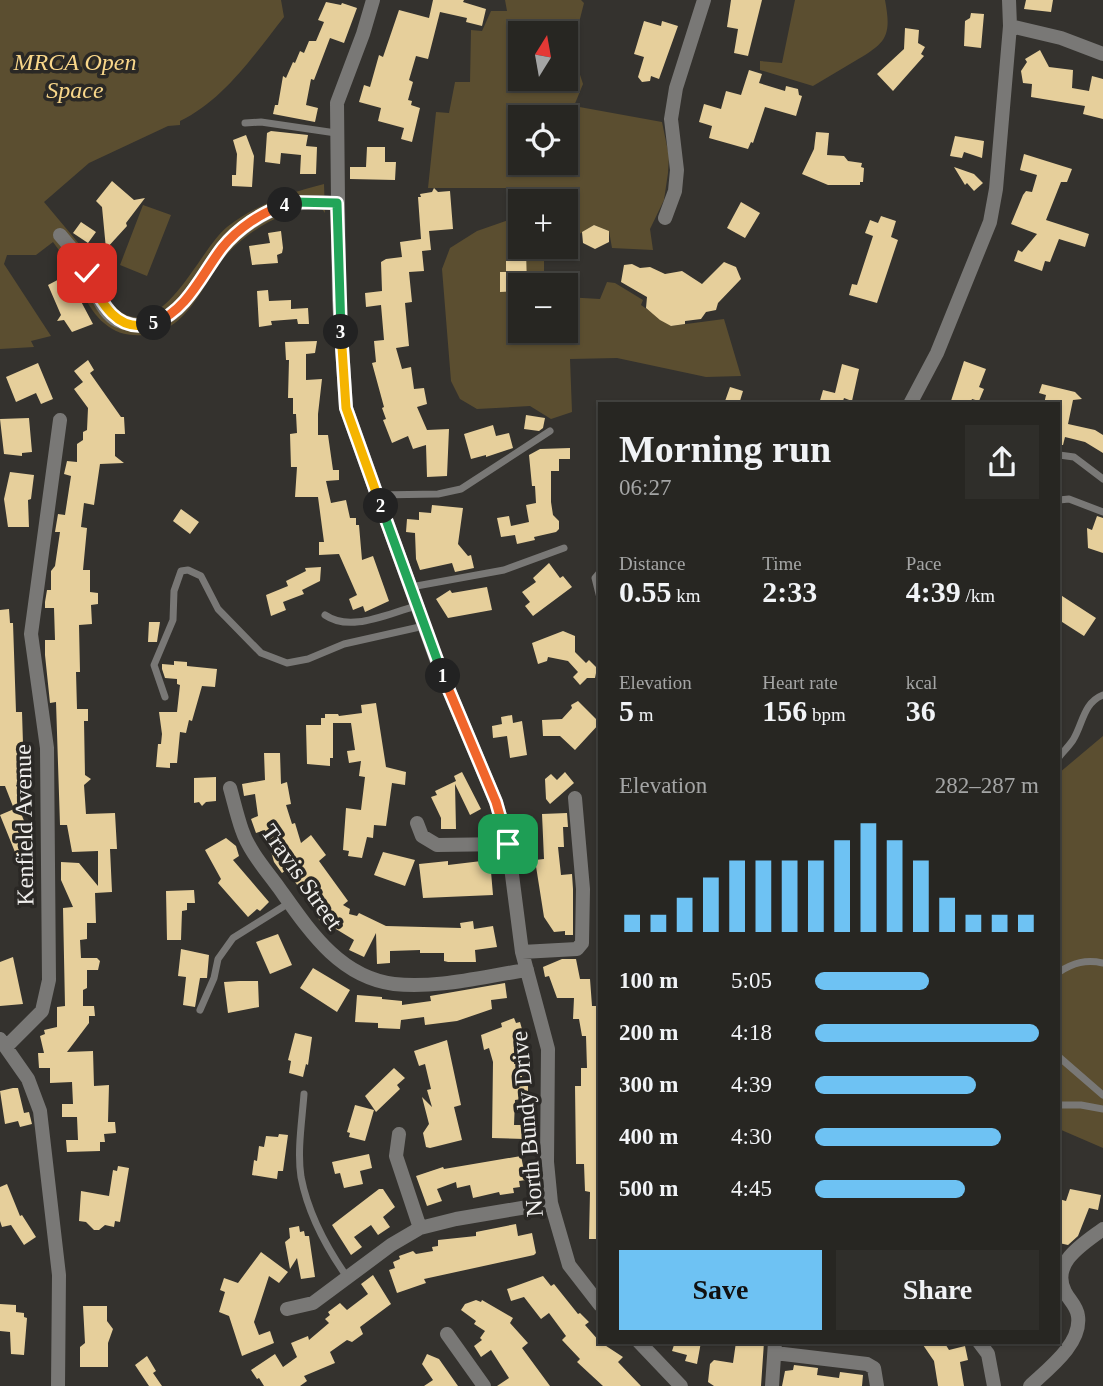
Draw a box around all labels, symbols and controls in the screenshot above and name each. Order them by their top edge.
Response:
north arrow [508,21,578,91]
map controls [508,21,578,343]
park label: MRCA Open Space [13,49,136,103]
button: locate [508,105,578,175]
pin: 4 [268,188,302,222]
button: + [508,189,578,259]
text: 4 [280,194,289,215]
pin [57,243,117,303]
icon: check [68,254,106,292]
button: − [508,273,578,343]
pin: 5 [136,306,172,340]
text: 5 [149,312,158,333]
pin: 3 [324,314,358,350]
text: 3 [336,321,345,342]
button: share [965,425,1039,499]
text: Morning run [619,428,831,470]
text: 06:27 [619,475,671,500]
pin: 2 [364,489,398,524]
text: 2 [376,495,385,516]
text: Distance [619,553,685,574]
text: Time [762,553,802,574]
text: Pace [906,553,942,574]
text: 0.55 [619,575,672,608]
text: 2:33 [762,575,817,608]
text: 4:39 [906,575,961,608]
text: km [672,585,701,606]
text: /km [961,585,995,606]
pin: 1 [426,658,460,694]
text: 1 [438,665,447,686]
text: Elevation [619,672,692,693]
text: Heart rate [762,672,838,693]
text: kcal [906,672,937,693]
text: 5 [619,694,634,727]
text: 156 [762,694,807,727]
text: 36 [906,694,936,727]
text: m [634,704,654,725]
text: bpm [807,704,846,725]
street label: Kenfield Avenue [10,744,38,906]
text: Elevation [619,773,707,798]
text: 282–287 m [935,773,1039,798]
pin [478,814,538,874]
street label: Travis Street [256,819,348,935]
icon: arrive [489,825,527,863]
text: 100 m [619,968,678,993]
text: 5:05 [731,968,772,993]
text: 200 m [619,1020,678,1045]
text: 4:18 [731,1020,772,1045]
street label: North Bundy Drive [506,1030,548,1218]
text: 300 m [619,1072,678,1097]
text: 4:39 [731,1072,772,1097]
text: 400 m [619,1124,678,1149]
text: 4:30 [731,1124,772,1149]
text: 500 m [619,1176,678,1201]
text: 4:45 [731,1176,772,1201]
button: Save [619,1250,822,1330]
button: Share [836,1250,1039,1330]

